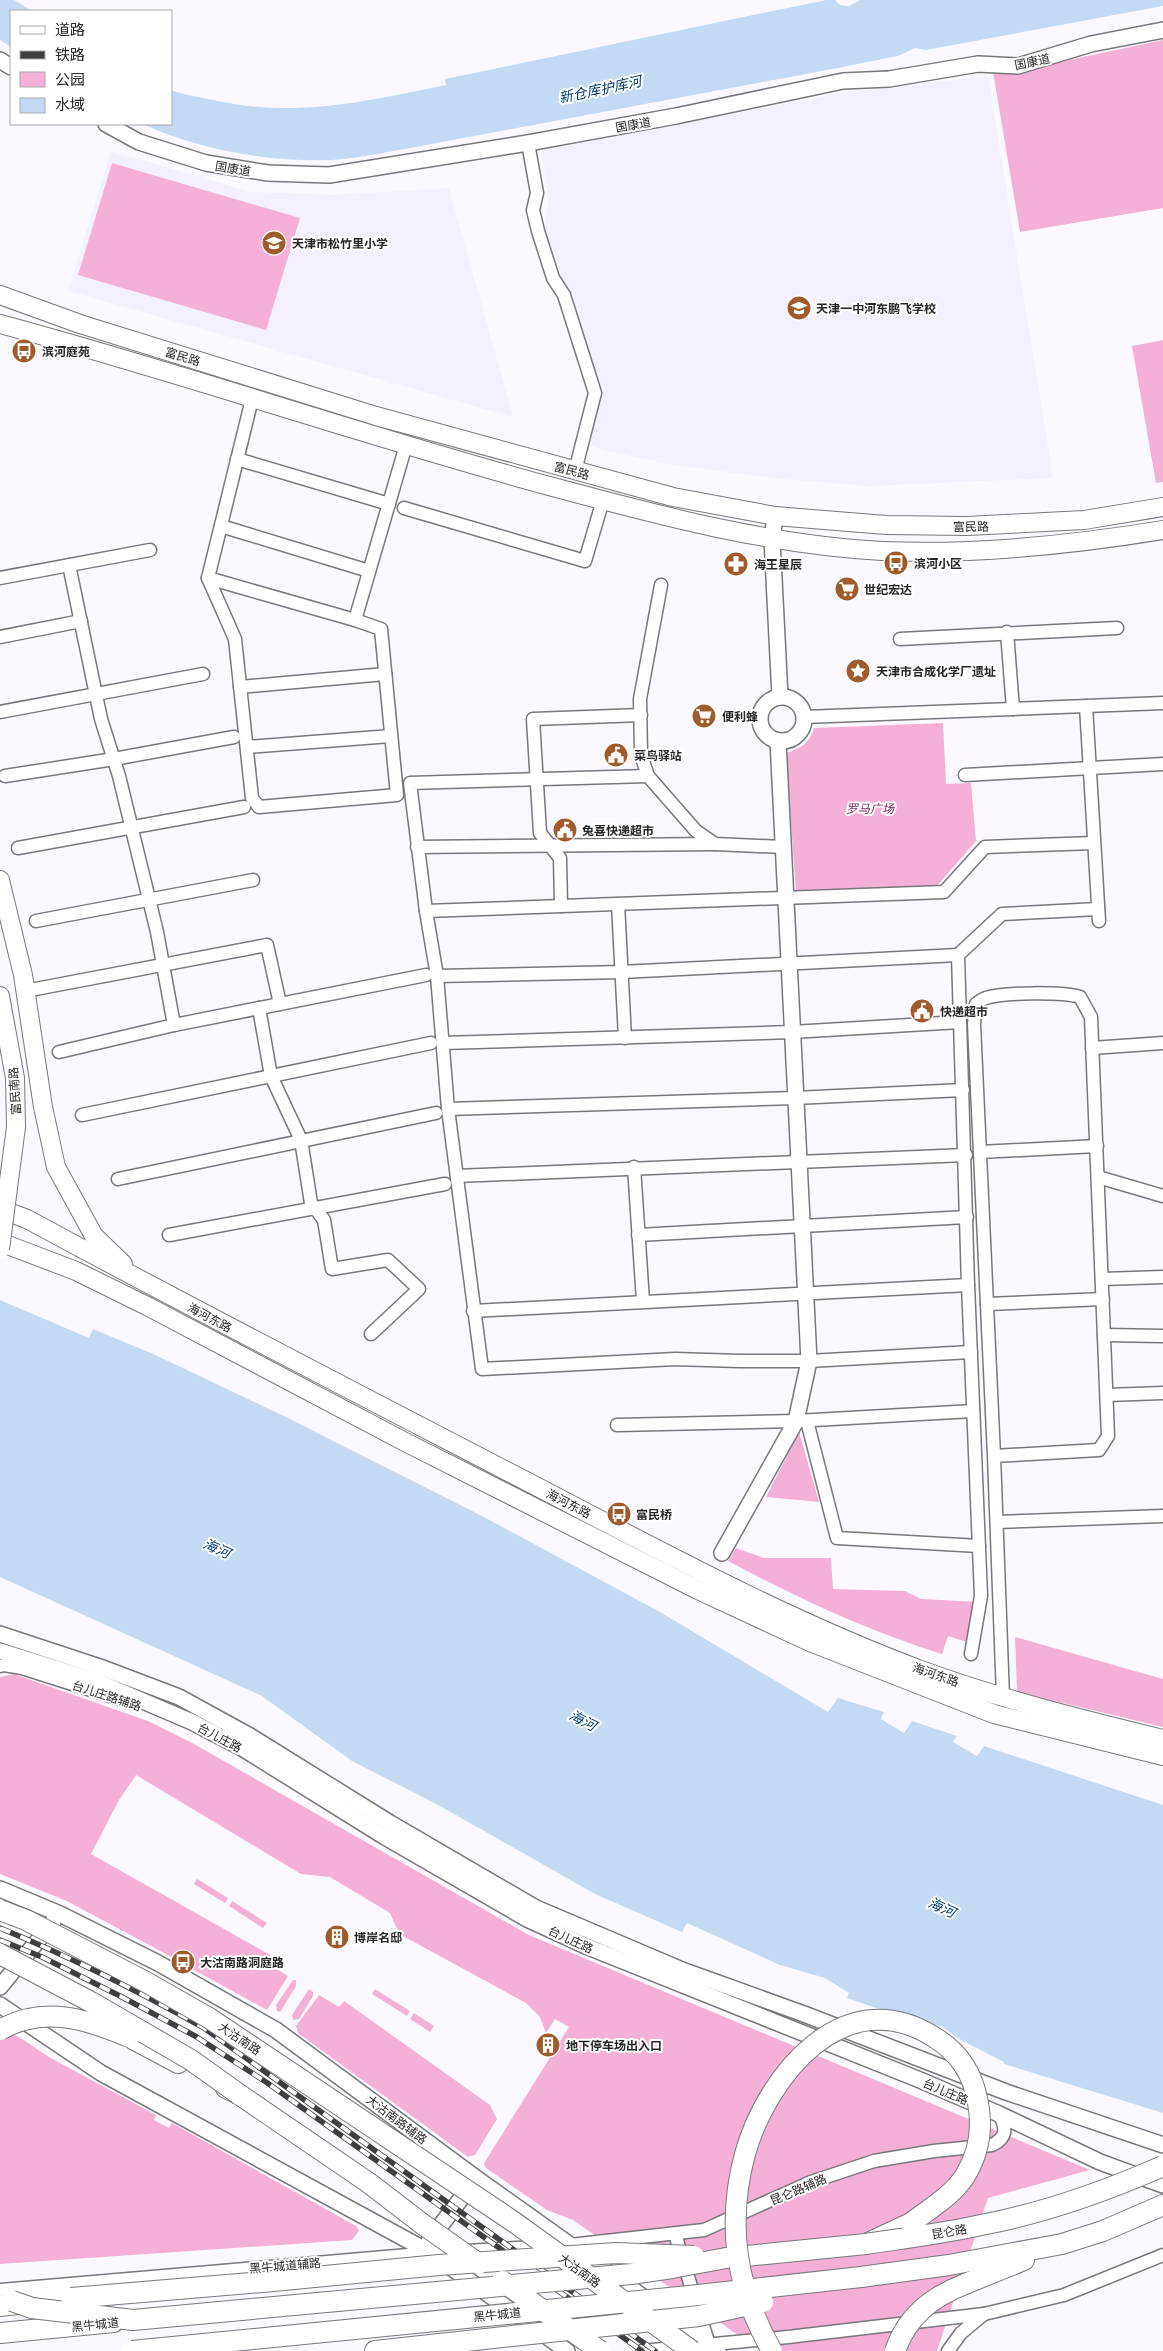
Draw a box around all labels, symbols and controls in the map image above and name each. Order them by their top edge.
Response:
legend [10,10,172,125]
text: 道路 [55,19,85,39]
text: 铁路 [55,44,85,64]
street label: 国康道 [1013,49,1051,73]
text: 公园 [55,69,85,89]
water label: 新仓库护库河 [557,70,646,107]
text: 水域 [55,94,85,114]
street label: 国康道 [614,113,652,135]
street label: 国康道 [214,157,252,179]
school or university icon: 天津市松竹里小学 [261,230,287,256]
place label: 天津市松竹里小学 [292,235,388,251]
school or university icon: 天津一中河东鹏飞学校 [786,295,812,321]
place label: 天津一中河东鹏飞学校 [816,300,936,316]
bus stop icon: 滨河庭苑 [11,338,37,364]
place label: 滨河庭苑 [42,343,90,359]
street label: 富民路 [163,343,203,369]
street label: 富民路 [553,458,591,482]
street label: 富民路 [953,518,989,534]
bus stop icon: 滨河小区 [883,550,909,576]
pharmacy icon: 海王星辰 [723,551,749,577]
place label: 滨河小区 [914,555,962,571]
place label: 海王星辰 [754,556,802,572]
supermarket icon: 世纪宏达 [834,576,860,602]
place label: 世纪宏达 [864,581,912,597]
place icon: 天津市合成化学厂遗址 [845,658,871,684]
place label: 天津市合成化学厂遗址 [876,663,996,679]
supermarket icon: 便利蜂 [691,703,717,729]
place label: 便利蜂 [722,708,758,724]
public building icon: 菜鸟驿站 [603,742,629,768]
place label: 菜鸟驿站 [634,747,682,763]
park label: 罗马广场 [846,800,895,816]
public building icon: 兔喜快递超市 [552,817,578,843]
place label: 兔喜快递超市 [582,822,654,838]
public building icon: 快递超市 [909,998,935,1024]
place label: 快递超市 [940,1003,988,1019]
street label: 富民南路 [4,1066,24,1116]
street label: 海河东路 [185,1299,235,1335]
street label: 海河东路 [544,1485,594,1521]
bus stop icon: 富民桥 [606,1501,632,1527]
place label: 富民桥 [636,1506,672,1522]
water label: 海河 [200,1534,236,1564]
street label: 海河东路 [911,1659,961,1689]
street label: 台儿庄路辅路 [70,1676,144,1714]
water label: 海河 [566,1705,602,1736]
street label: 台儿庄路 [195,1719,245,1755]
water label: 海河 [925,1892,961,1923]
street label: 台儿庄路 [546,1922,596,1956]
building icon: 博岸名邸 [324,1924,350,1950]
place label: 博岸名邸 [354,1929,402,1945]
bus stop icon: 大沽南路洞庭路 [170,1949,196,1975]
place label: 大沽南路洞庭路 [200,1954,284,1970]
street label: 大沽南路 [216,2018,264,2058]
building icon: 地下停车场出入口 [535,2032,561,2058]
place label: 地下停车场出入口 [566,2037,662,2053]
street label: 台儿庄路 [921,2074,971,2108]
street label: 大沽南路辅路 [363,2091,431,2147]
street label: 昆仑路辅路 [767,2170,829,2208]
street label: 昆仑路 [930,2220,968,2242]
street label: 大沽南路 [556,2249,604,2291]
street label: 黑牛城道辅路 [248,2254,322,2276]
street label: 黑牛城道 [472,2304,522,2324]
street label: 黑牛城道 [70,2314,120,2334]

